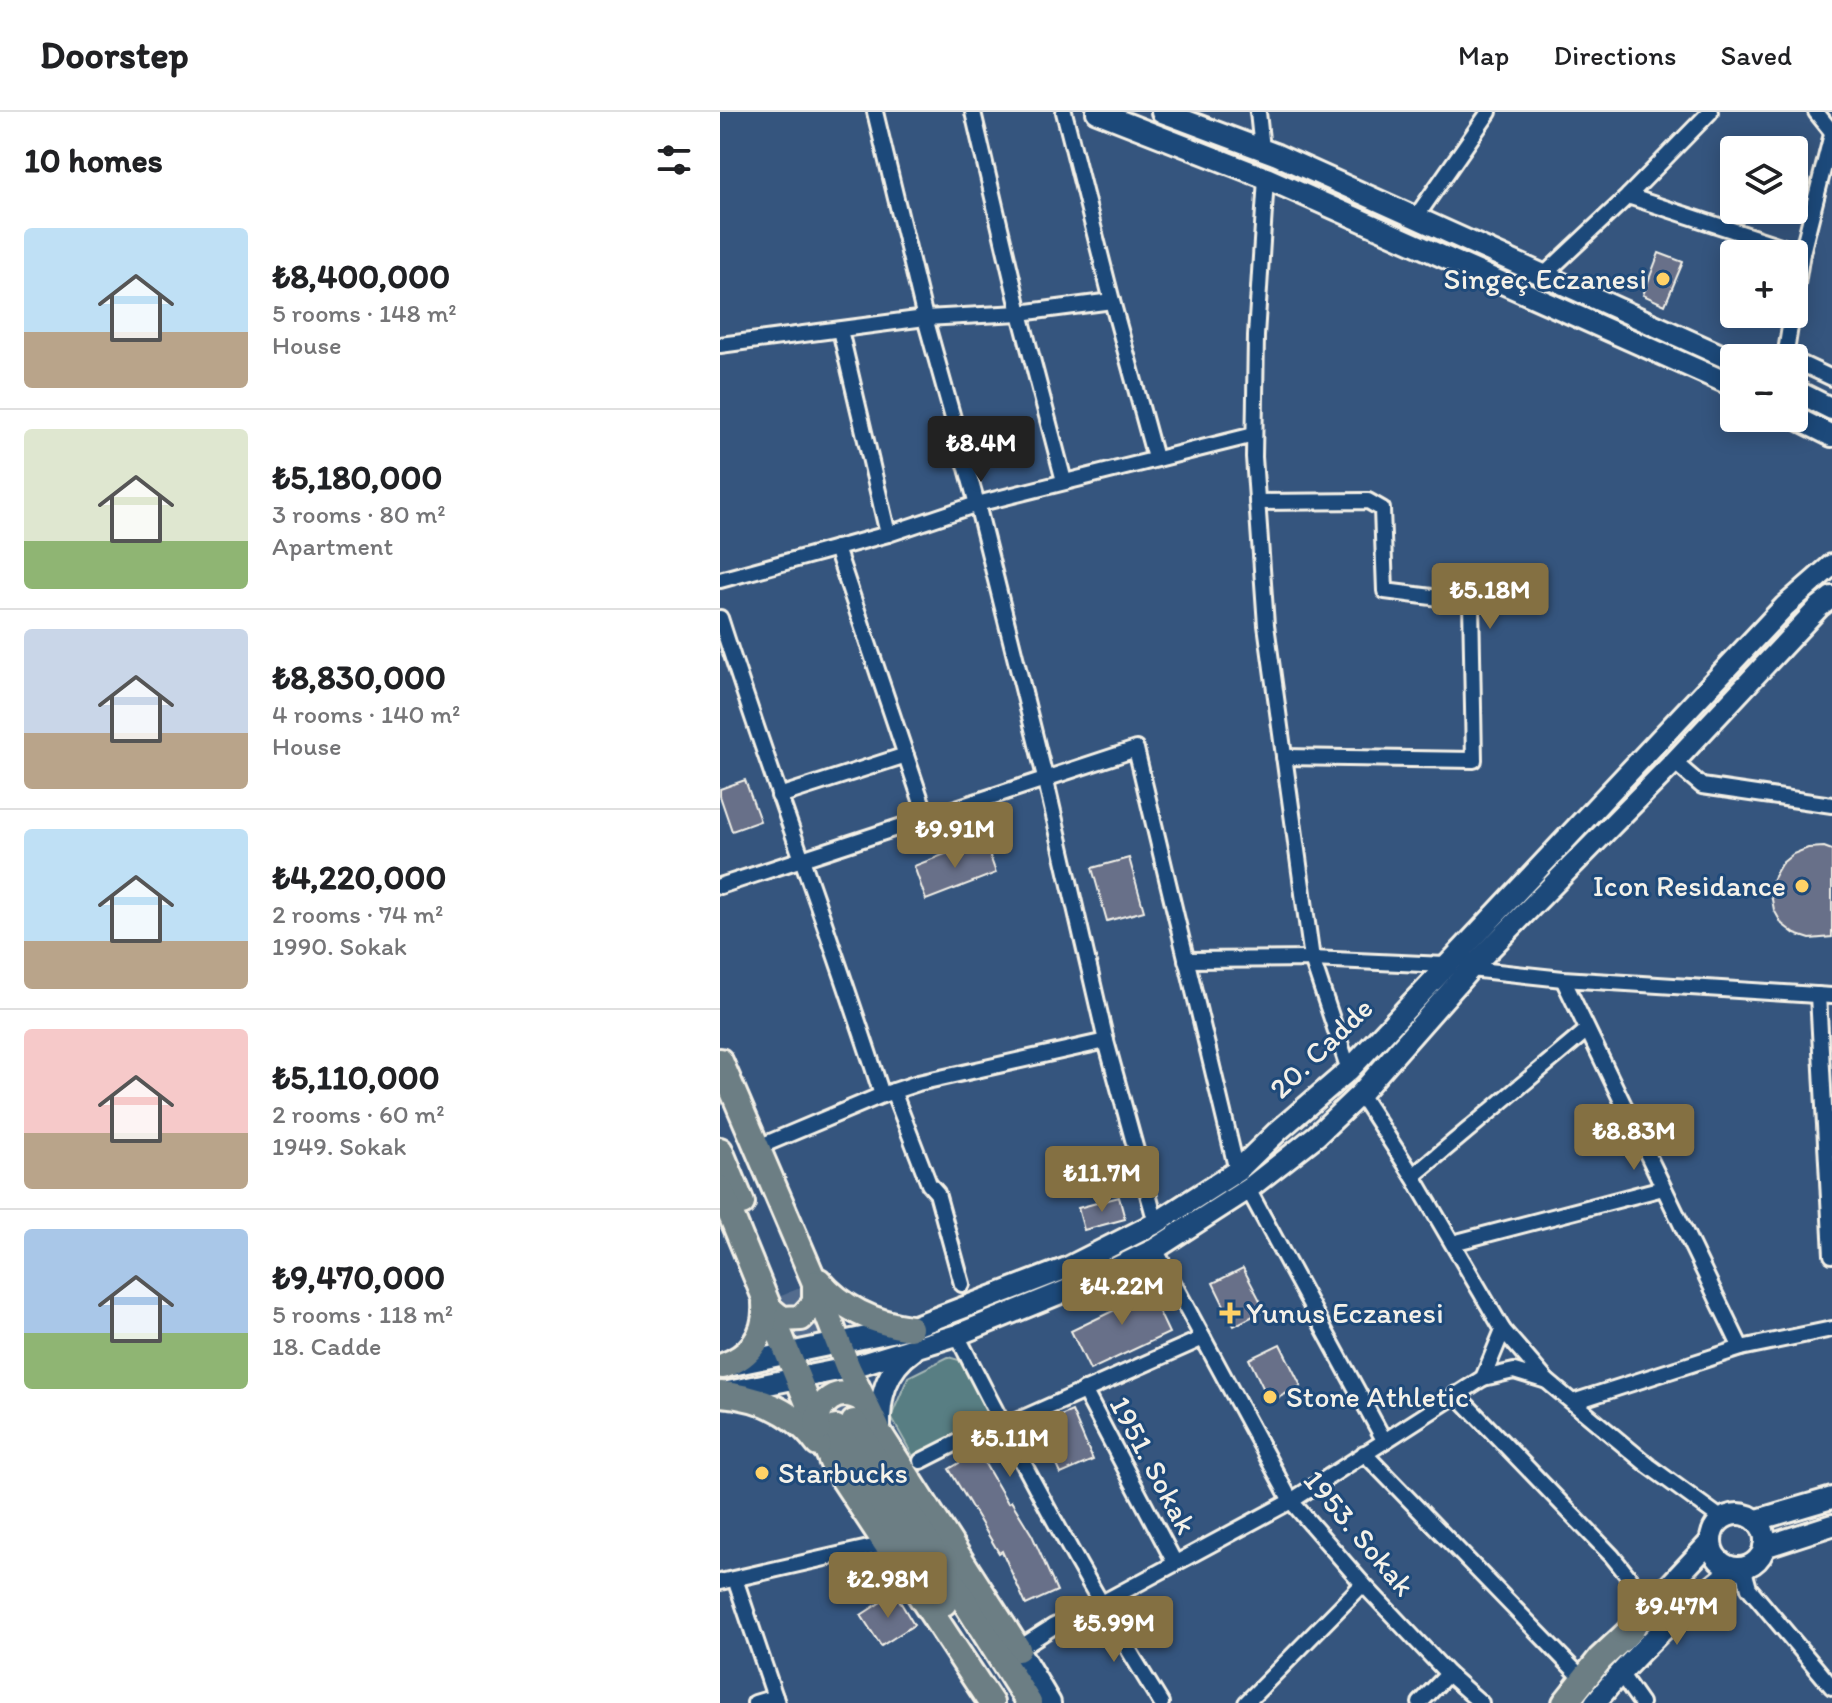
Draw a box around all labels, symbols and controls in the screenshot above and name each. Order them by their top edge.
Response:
text: Doorstep [40,32,189,78]
text: Map [1458,38,1509,72]
text: Directions [1553,38,1677,72]
text: Saved [1721,38,1792,72]
map controls [1720,136,1808,432]
button: layers [1720,136,1808,224]
icon: filters [652,138,696,182]
text: 10 homes [24,140,163,181]
button: + [1720,240,1808,328]
text: ₺8,400,000 [272,256,450,297]
icon: home [88,260,184,356]
place label: Singeç Eczanesi [1444,260,1647,297]
marker: Singeç Eczanesi [1654,270,1672,288]
text: 5 rooms · 148 m² [272,297,457,329]
text: House [272,329,342,361]
button: − [1720,344,1808,432]
pin: ₺8.4M [925,416,1037,484]
text: ₺8.4M [946,426,1016,458]
text: ₺5,180,000 [272,457,442,498]
icon: home [88,461,184,557]
text: 3 rooms · 80 m² [272,498,446,530]
text: Apartment [272,530,393,562]
pin: ₺5.18M [1425,563,1555,631]
text: ₺5.18M [1450,573,1530,605]
text: ₺8,830,000 [272,657,446,698]
icon: home [88,661,184,757]
text: 4 rooms · 140 m² [272,698,460,730]
text: House [272,730,342,762]
pin: ₺9.91M [890,802,1020,870]
text: ₺9.91M [915,812,995,844]
text: ₺4,220,000 [272,857,446,898]
icon: home [88,861,184,957]
place label: Icon Residance [1593,867,1786,904]
marker: Icon Residance [1793,877,1811,895]
text: 2 rooms · 74 m² [272,898,443,930]
text: 1990. Sokak [272,930,407,962]
street label: 20. Cadde [1261,989,1380,1106]
text: ₺5,110,000 [272,1057,440,1098]
icon: home [88,1061,184,1157]
text: 2 rooms · 60 m² [272,1098,445,1130]
pin: ₺8.83M [1569,1104,1699,1172]
text: ₺8.83M [1592,1114,1676,1146]
text: 1949. Sokak [272,1130,407,1162]
pin: ₺11.7M [1037,1146,1167,1214]
text: ₺11.7M [1063,1156,1141,1188]
text: ₺9,470,000 [272,1257,445,1298]
pin: ₺4.22M [1057,1259,1187,1327]
icon: home [88,1261,184,1357]
text: ₺4.22M [1080,1269,1164,1301]
place label: Yunus Eczanesi [1246,1294,1444,1331]
text: 5 rooms · 118 m² [272,1298,453,1330]
marker: Yunus Eczanesi [1221,1304,1239,1322]
text: 18. Cadde [272,1330,381,1362]
place label: Stone Athletic [1286,1378,1469,1415]
marker: Stone Athletic [1261,1388,1279,1406]
street label: 1951. Sokak [1102,1389,1205,1540]
pin: ₺5.11M [945,1411,1075,1479]
text: ₺5.11M [971,1421,1049,1453]
place label: Starbucks [778,1454,908,1491]
street label: 1953. Sokak [1296,1462,1423,1603]
marker: Starbucks [753,1464,771,1482]
pin: ₺2.98M [823,1552,953,1620]
text: ₺2.98M [847,1562,929,1594]
pin: ₺9.47M [1612,1579,1742,1647]
text: ₺9.47M [1636,1589,1718,1621]
pin: ₺5.99M [1049,1596,1179,1664]
text: ₺5.99M [1073,1606,1155,1638]

